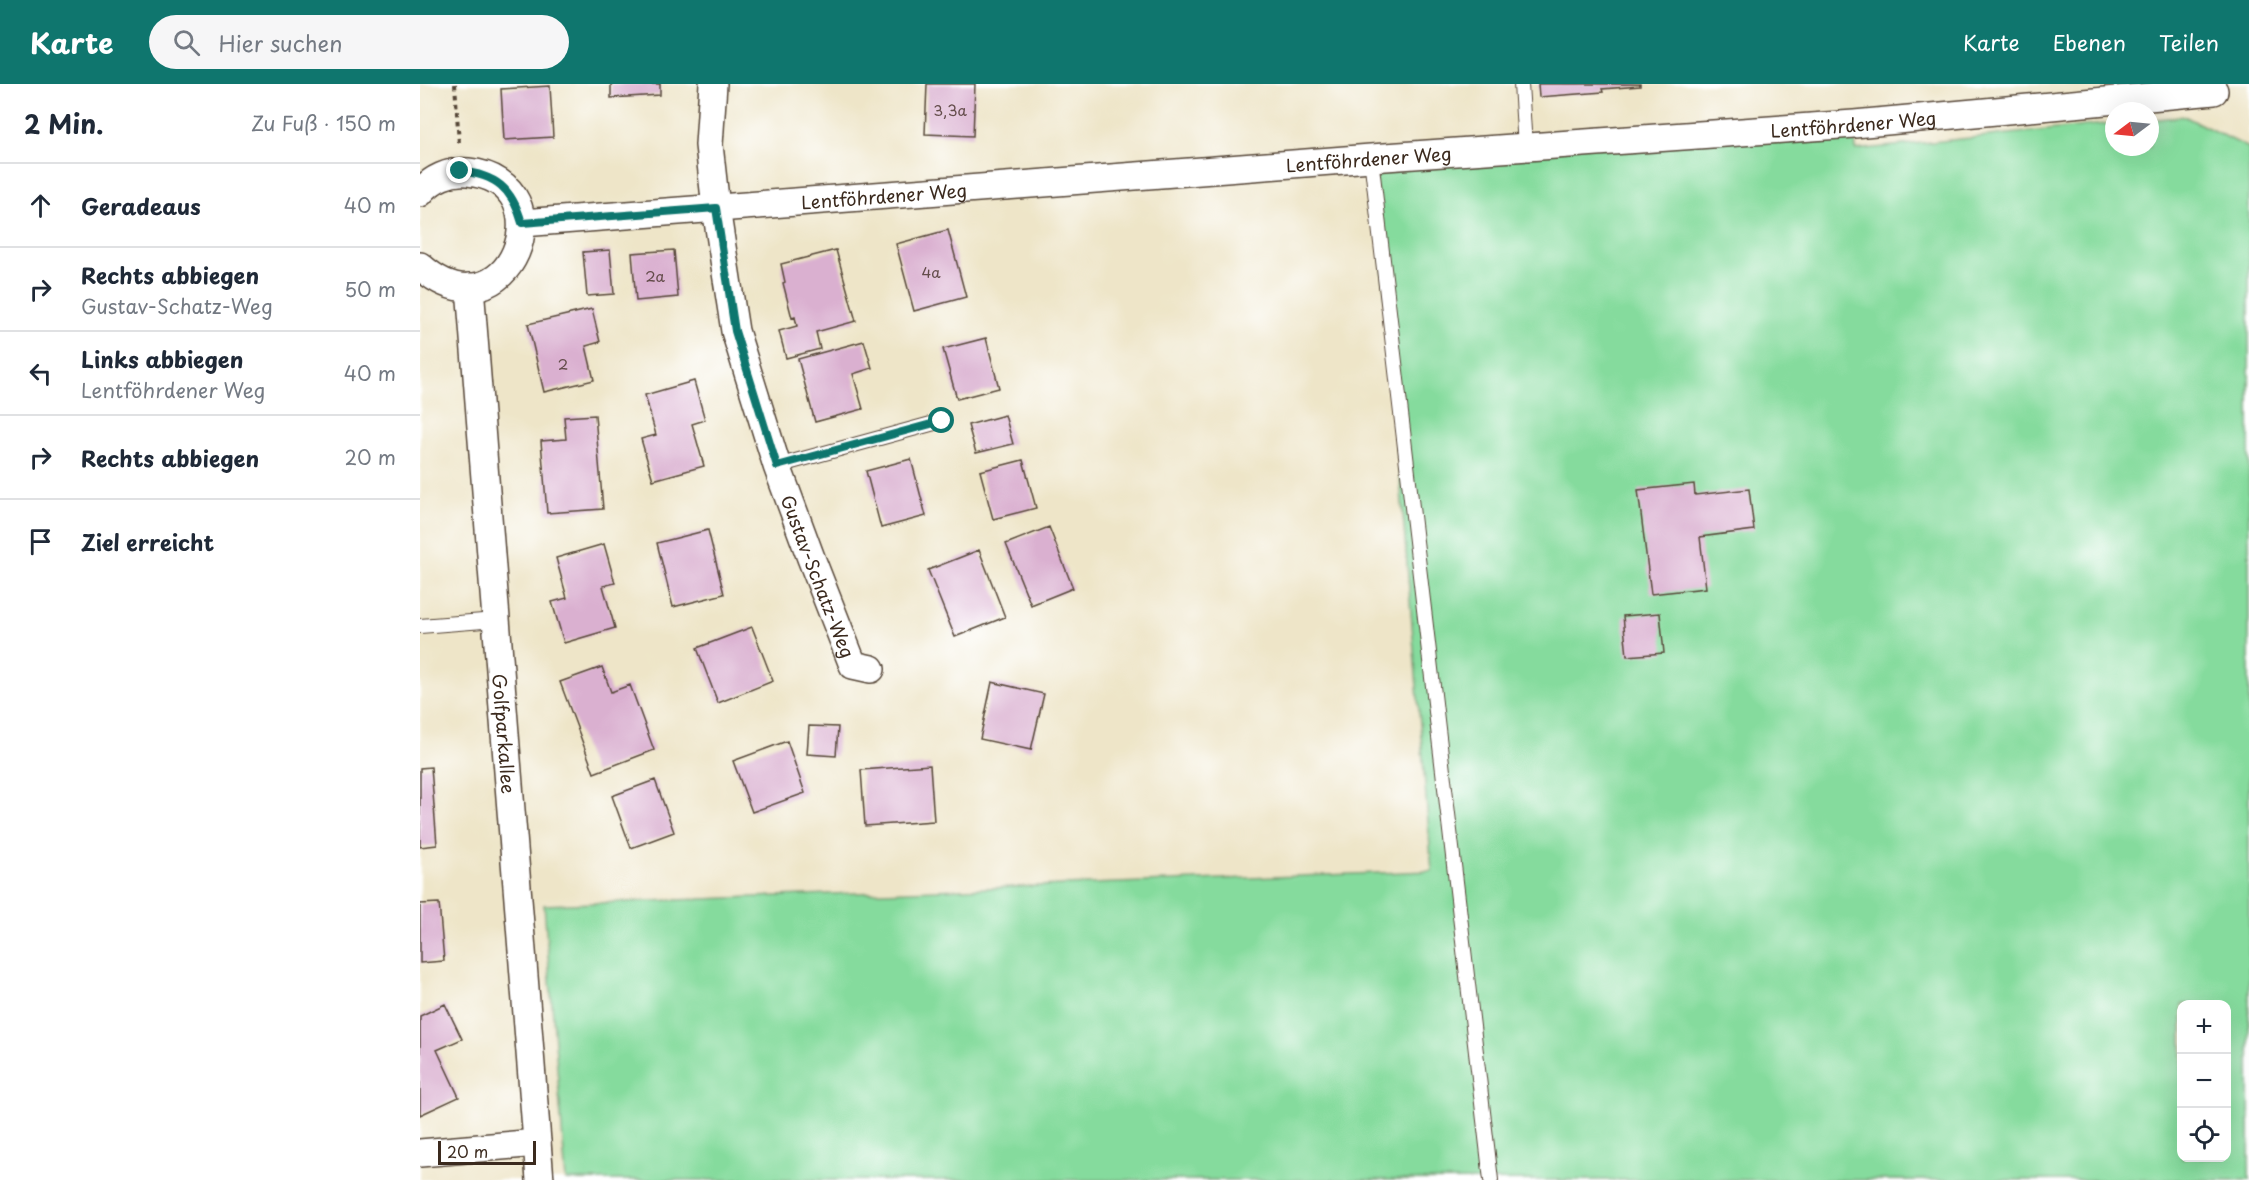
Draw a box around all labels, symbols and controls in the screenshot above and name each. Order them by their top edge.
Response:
search box [149,15,569,69]
text: Karte [30,21,113,64]
icon: search [170,26,203,59]
text: Hier suchen [218,26,343,59]
text: Karte [1963,26,2020,58]
text: Ebenen [2053,26,2126,58]
text: Teilen [2159,26,2219,58]
house number: 3,3a [933,98,967,121]
north arrow [2105,102,2159,156]
street label: Lentföhrdener Weg [1770,103,1937,143]
text: 2 Min. [24,104,103,143]
text: Zu Fuß · 150 m [251,108,396,138]
street label: Lentföhrdener Weg [1285,139,1452,178]
route end [446,157,472,183]
street label: Lentföhrdener Weg [800,175,968,215]
icon: ahead [24,189,57,222]
text: Geradeaus [81,189,201,222]
text: 40 m [344,190,396,220]
text: Rechts abbiegen [81,258,259,291]
house number: 4a [921,260,941,283]
house number: 2a [645,264,665,287]
icon: right [24,273,57,306]
text: 50 m [344,274,396,304]
text: Gustav-Schatz-Weg [81,291,273,321]
text: Links abbiegen [81,342,243,375]
house number: 2 [558,352,568,375]
icon: left [24,357,57,390]
text: 40 m [344,358,396,388]
text: Lentföhrdener Weg [81,375,265,405]
route start [928,407,954,433]
icon: right [24,441,57,474]
text: Rechts abbiegen [81,441,259,474]
text: 20 m [344,442,396,472]
street label: Gustav-Schatz-Weg [775,491,862,661]
icon: arrive [24,525,57,558]
text: Ziel erreicht [81,525,214,558]
street label: Golfparkallee [487,673,523,795]
map controls [2177,1000,2231,1162]
button: + [2177,1000,2231,1054]
button: − [2177,1054,2231,1108]
button: locate [2177,1108,2231,1162]
scale bar [438,1138,536,1166]
text: 20 m [447,1139,488,1163]

